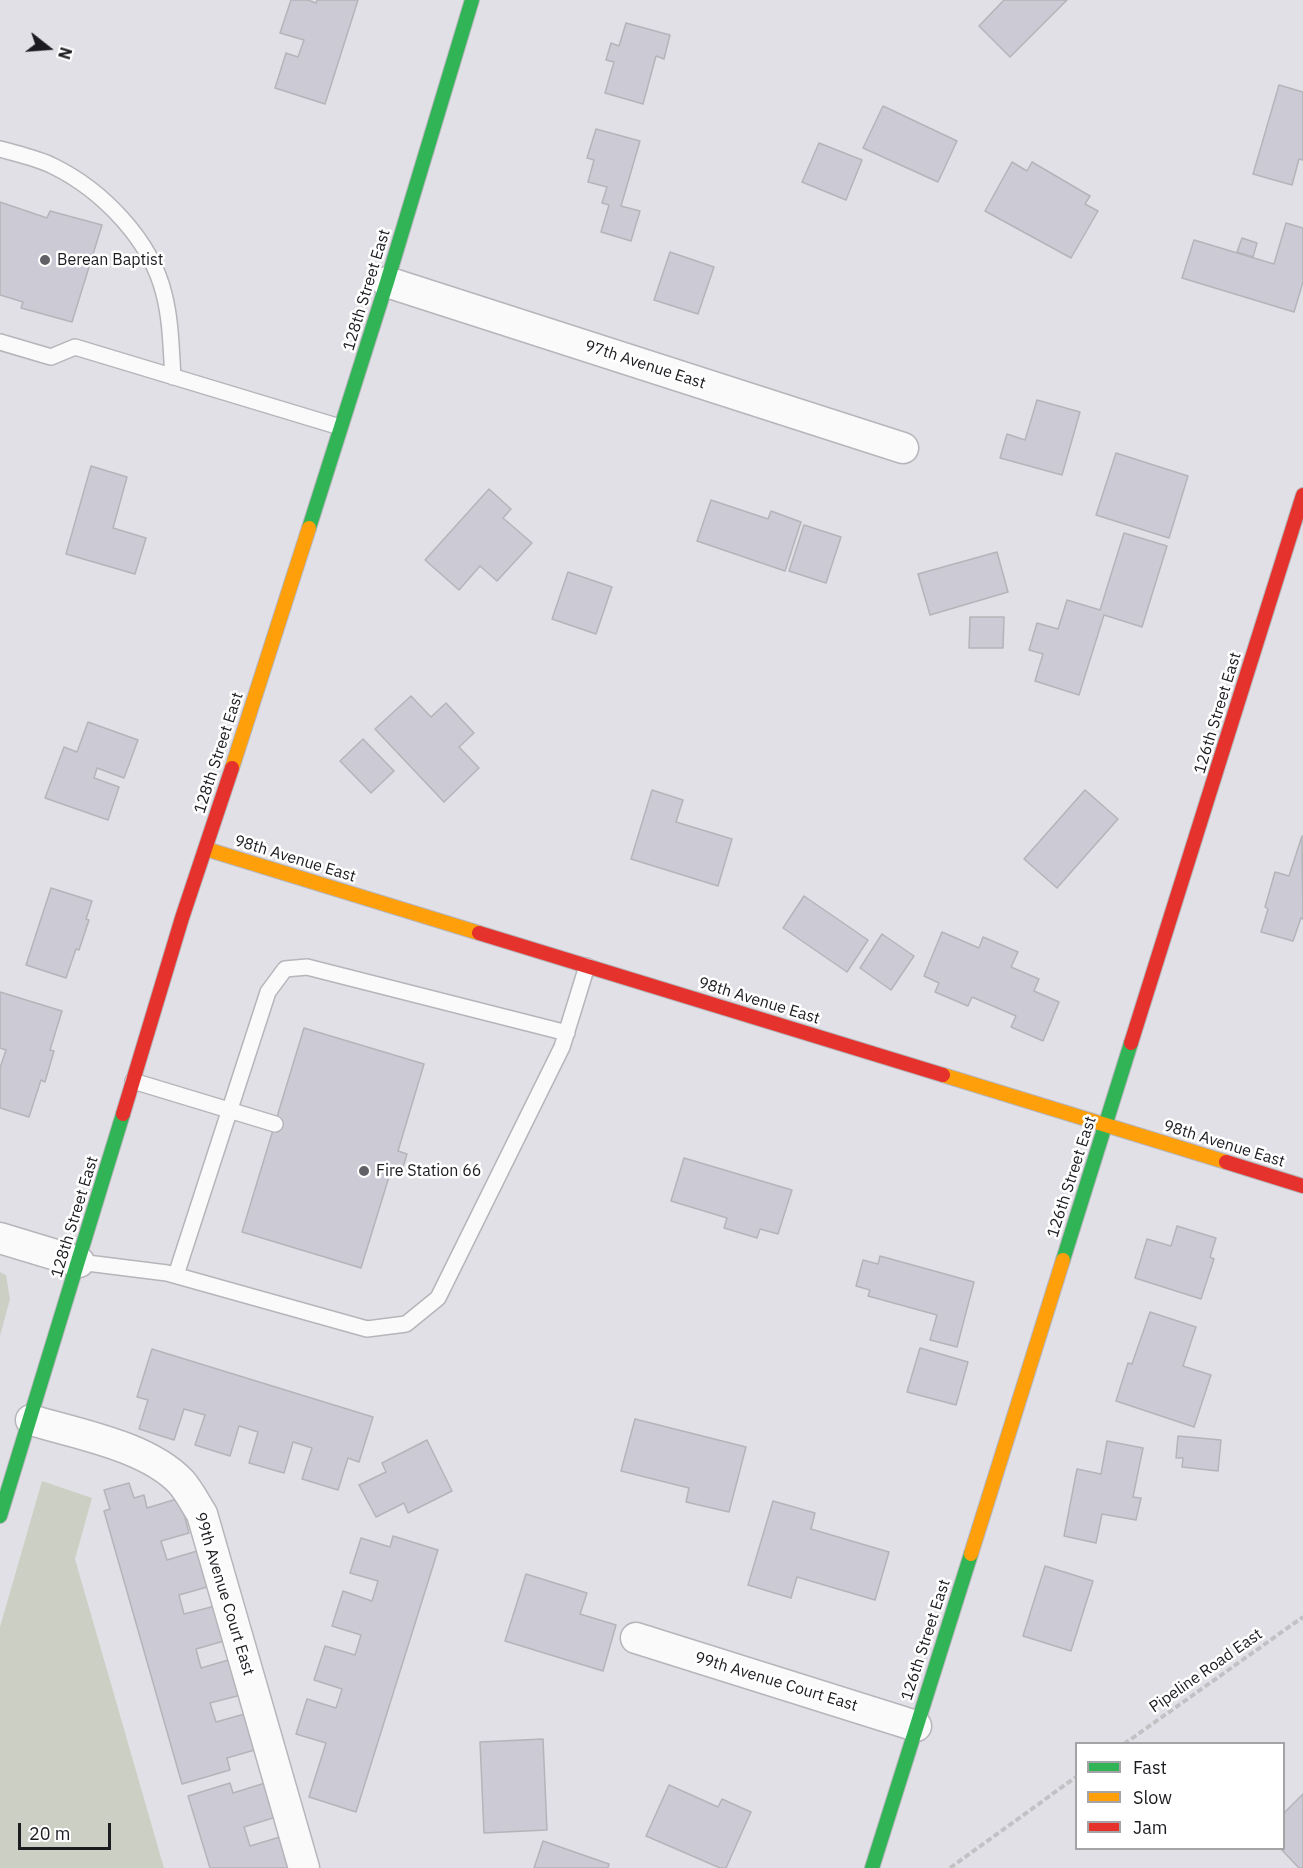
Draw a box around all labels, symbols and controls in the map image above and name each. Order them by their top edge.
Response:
north arrow [18,18,78,78]
text: N [54,45,76,62]
street label: 128th Street East [339,227,395,353]
place label: Berean Baptist [57,250,163,270]
marker: Berean Baptist [38,253,52,267]
street label: 97th Avenue East [582,336,708,394]
street label: 126th Street East [1190,650,1246,776]
street label: 128th Street East [190,690,248,816]
street label: 98th Avenue East [232,831,358,887]
street label: 98th Avenue East [696,973,822,1029]
street label: 126th Street East [1043,1114,1101,1240]
street label: 98th Avenue East [1161,1116,1287,1172]
street label: 128th Street East [47,1154,103,1280]
place label: Fire Station 66 [376,1161,481,1181]
marker: Fire Station 66 [357,1164,371,1178]
street label: 99th Avenue Court East [190,1510,258,1678]
street label: 126th Street East [897,1577,955,1703]
street label: Pipeline Road East [1146,1625,1266,1717]
street label: 99th Avenue Court East [692,1648,860,1716]
legend [1075,1742,1285,1850]
text: Fast [1133,1756,1167,1779]
text: Slow [1133,1786,1172,1809]
scale bar [21,1811,114,1849]
text: Jam [1133,1816,1168,1839]
text: 20 m [29,1822,71,1845]

